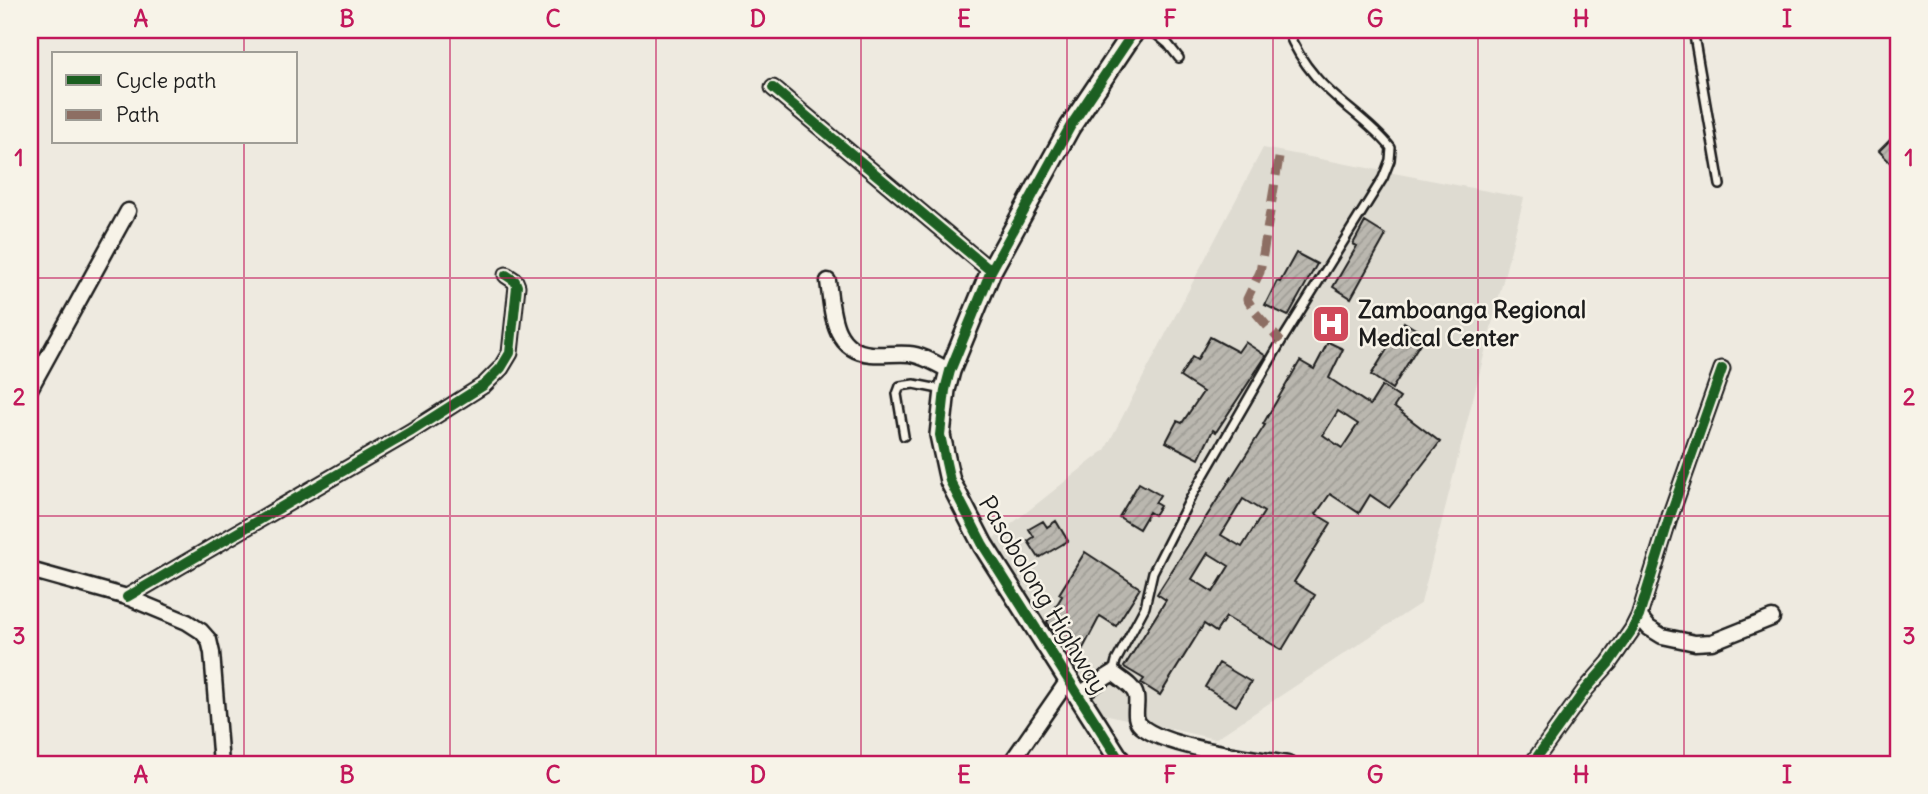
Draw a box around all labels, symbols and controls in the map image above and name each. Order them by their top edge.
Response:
text: A [134,4,149,33]
text: B [339,4,355,33]
text: C [545,4,561,33]
text: D [750,4,766,33]
text: E [957,4,971,33]
text: F [1163,4,1177,33]
text: G [1367,4,1383,33]
text: H [1573,4,1589,33]
text: I [1782,4,1792,33]
legend [52,52,298,144]
text: Cycle path [116,67,216,94]
text: Path [116,101,159,128]
text: 1 [14,143,24,172]
text: 1 [1904,143,1914,172]
place label: Zamboanga Regional Medical Center [1358,294,1586,352]
hospital icon: Zamboanga Regional Medical Center [1310,303,1352,345]
text: 2 [13,382,26,411]
text: 2 [1903,382,1916,411]
street label: Pasobolong Highway [973,490,1115,699]
text: 3 [12,621,26,650]
text: 3 [1902,621,1916,650]
text: A [134,760,149,789]
text: B [339,760,355,789]
text: C [545,760,561,789]
text: D [750,760,766,789]
text: E [957,760,971,789]
text: F [1163,760,1177,789]
text: G [1367,760,1383,789]
text: H [1573,760,1589,789]
text: I [1782,760,1792,789]

